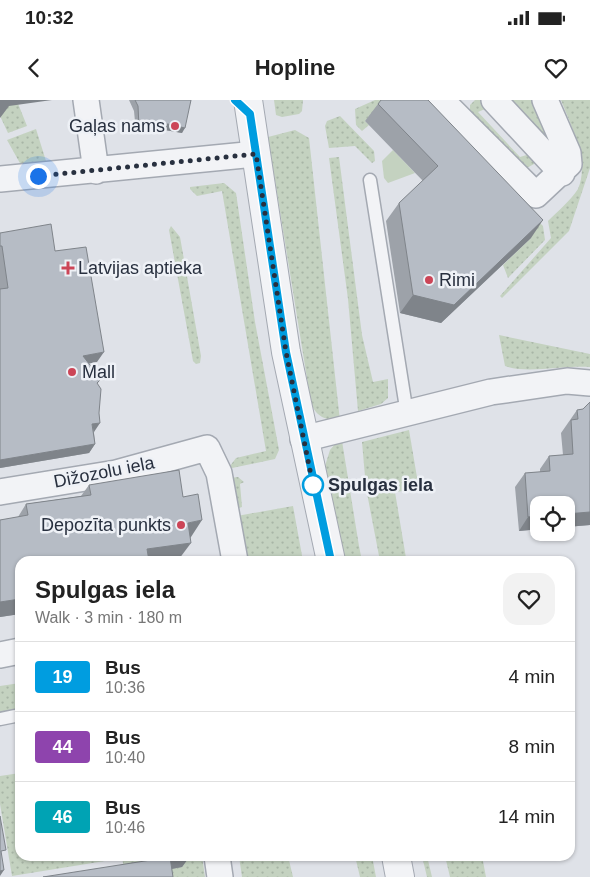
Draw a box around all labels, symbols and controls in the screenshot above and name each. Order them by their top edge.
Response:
text: 10:32 [25,7,74,28]
icon: back [20,54,48,82]
icon: heart [542,54,570,82]
text: Hopline [255,55,335,80]
place label: Gaļas nams [69,116,165,136]
marker: Gaļas nams [169,120,181,132]
your location [26,164,51,189]
place label: Latvijas aptieka [78,258,203,278]
marker: Latvijas aptieka [62,262,74,274]
place label: Rimi [439,270,475,290]
marker: Rimi [423,274,435,286]
place label: Mall [82,362,115,382]
marker: Mall [66,366,78,378]
street label: Dižozolu iela [52,452,157,492]
marker: Spulgas iela [302,474,324,496]
place label: Spulgas iela [328,475,434,495]
map controls [530,496,575,541]
button: locate [530,496,575,541]
place label: Depozīta punkts [41,515,171,535]
marker: Depozīta punkts [175,519,187,531]
button: heart [503,573,555,625]
text: Spulgas iela [35,576,175,603]
text: Walk · 3 min · 180 m [35,609,182,626]
text: Bus [105,657,141,678]
text: 4 min [509,666,555,687]
text: 19 [52,667,73,687]
text: 10:36 [105,679,145,696]
text: Bus [105,727,141,748]
text: 8 min [509,736,555,757]
text: 44 [52,737,73,757]
text: 10:40 [105,749,145,766]
text: Bus [105,797,141,818]
text: 14 min [498,806,555,827]
text: 46 [52,807,73,827]
text: 10:46 [105,819,145,836]

